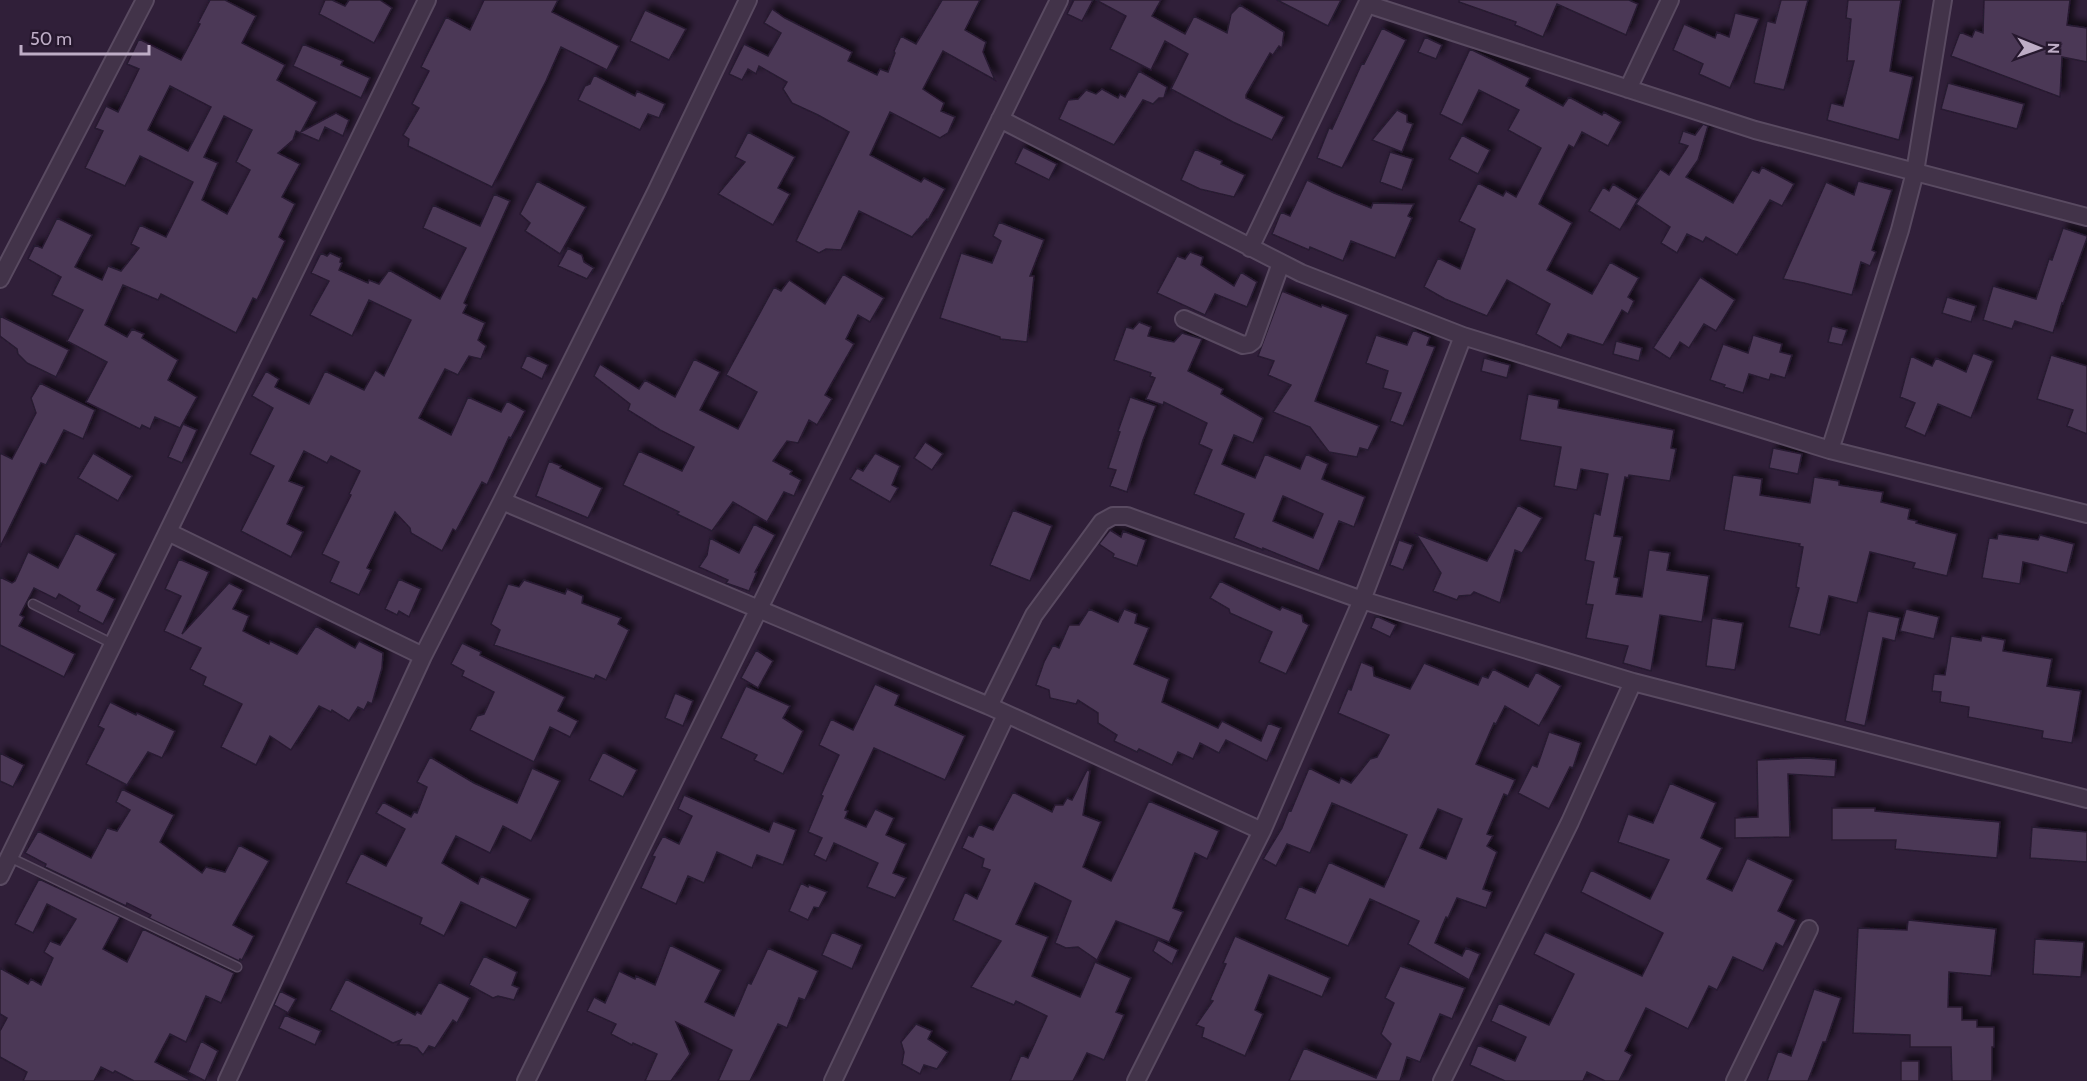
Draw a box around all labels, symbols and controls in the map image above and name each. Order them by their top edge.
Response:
scale bar [21,18,148,56]
north arrow [2009,18,2069,78]
text: 50 m [30,28,72,50]
text: N [2044,42,2063,54]

